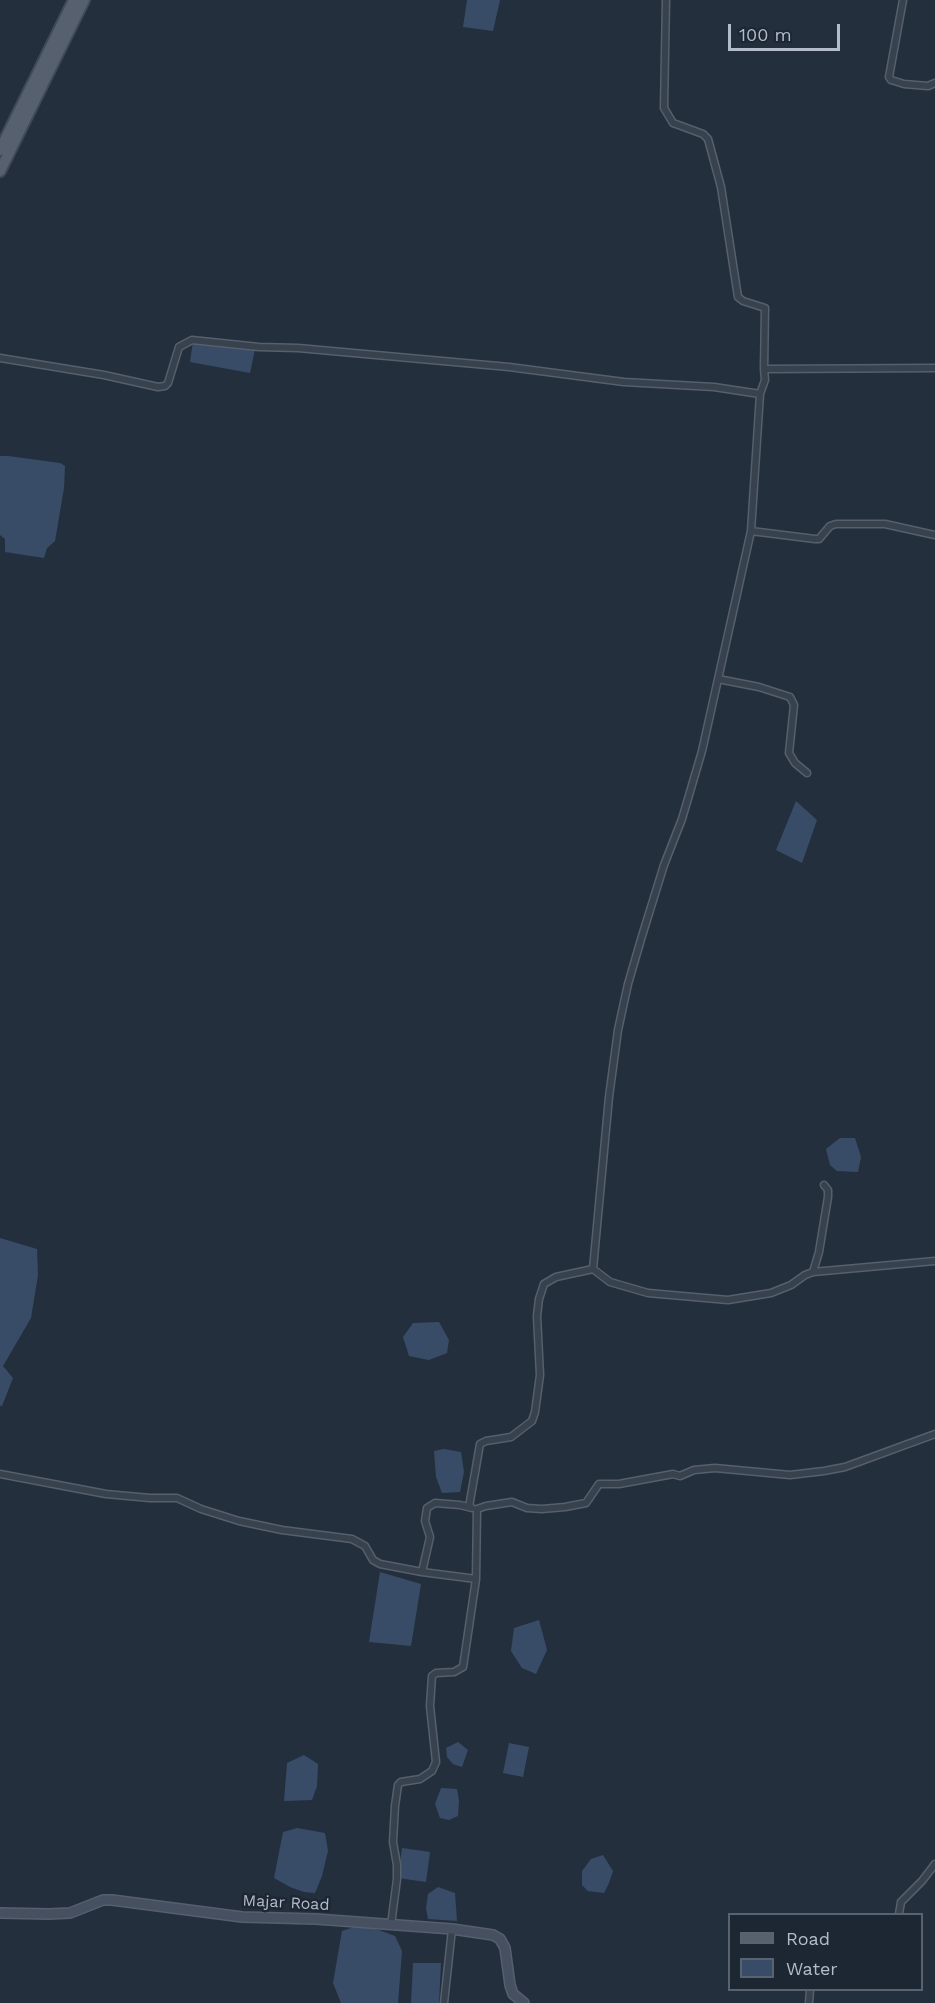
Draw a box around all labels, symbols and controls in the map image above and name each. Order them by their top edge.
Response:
scale bar [731,12,844,50]
text: 100 m [739,24,792,45]
street label: Majar Road [242,1891,330,1915]
legend [728,1913,923,1991]
text: Road [786,1928,830,1949]
text: Water [786,1958,838,1979]

